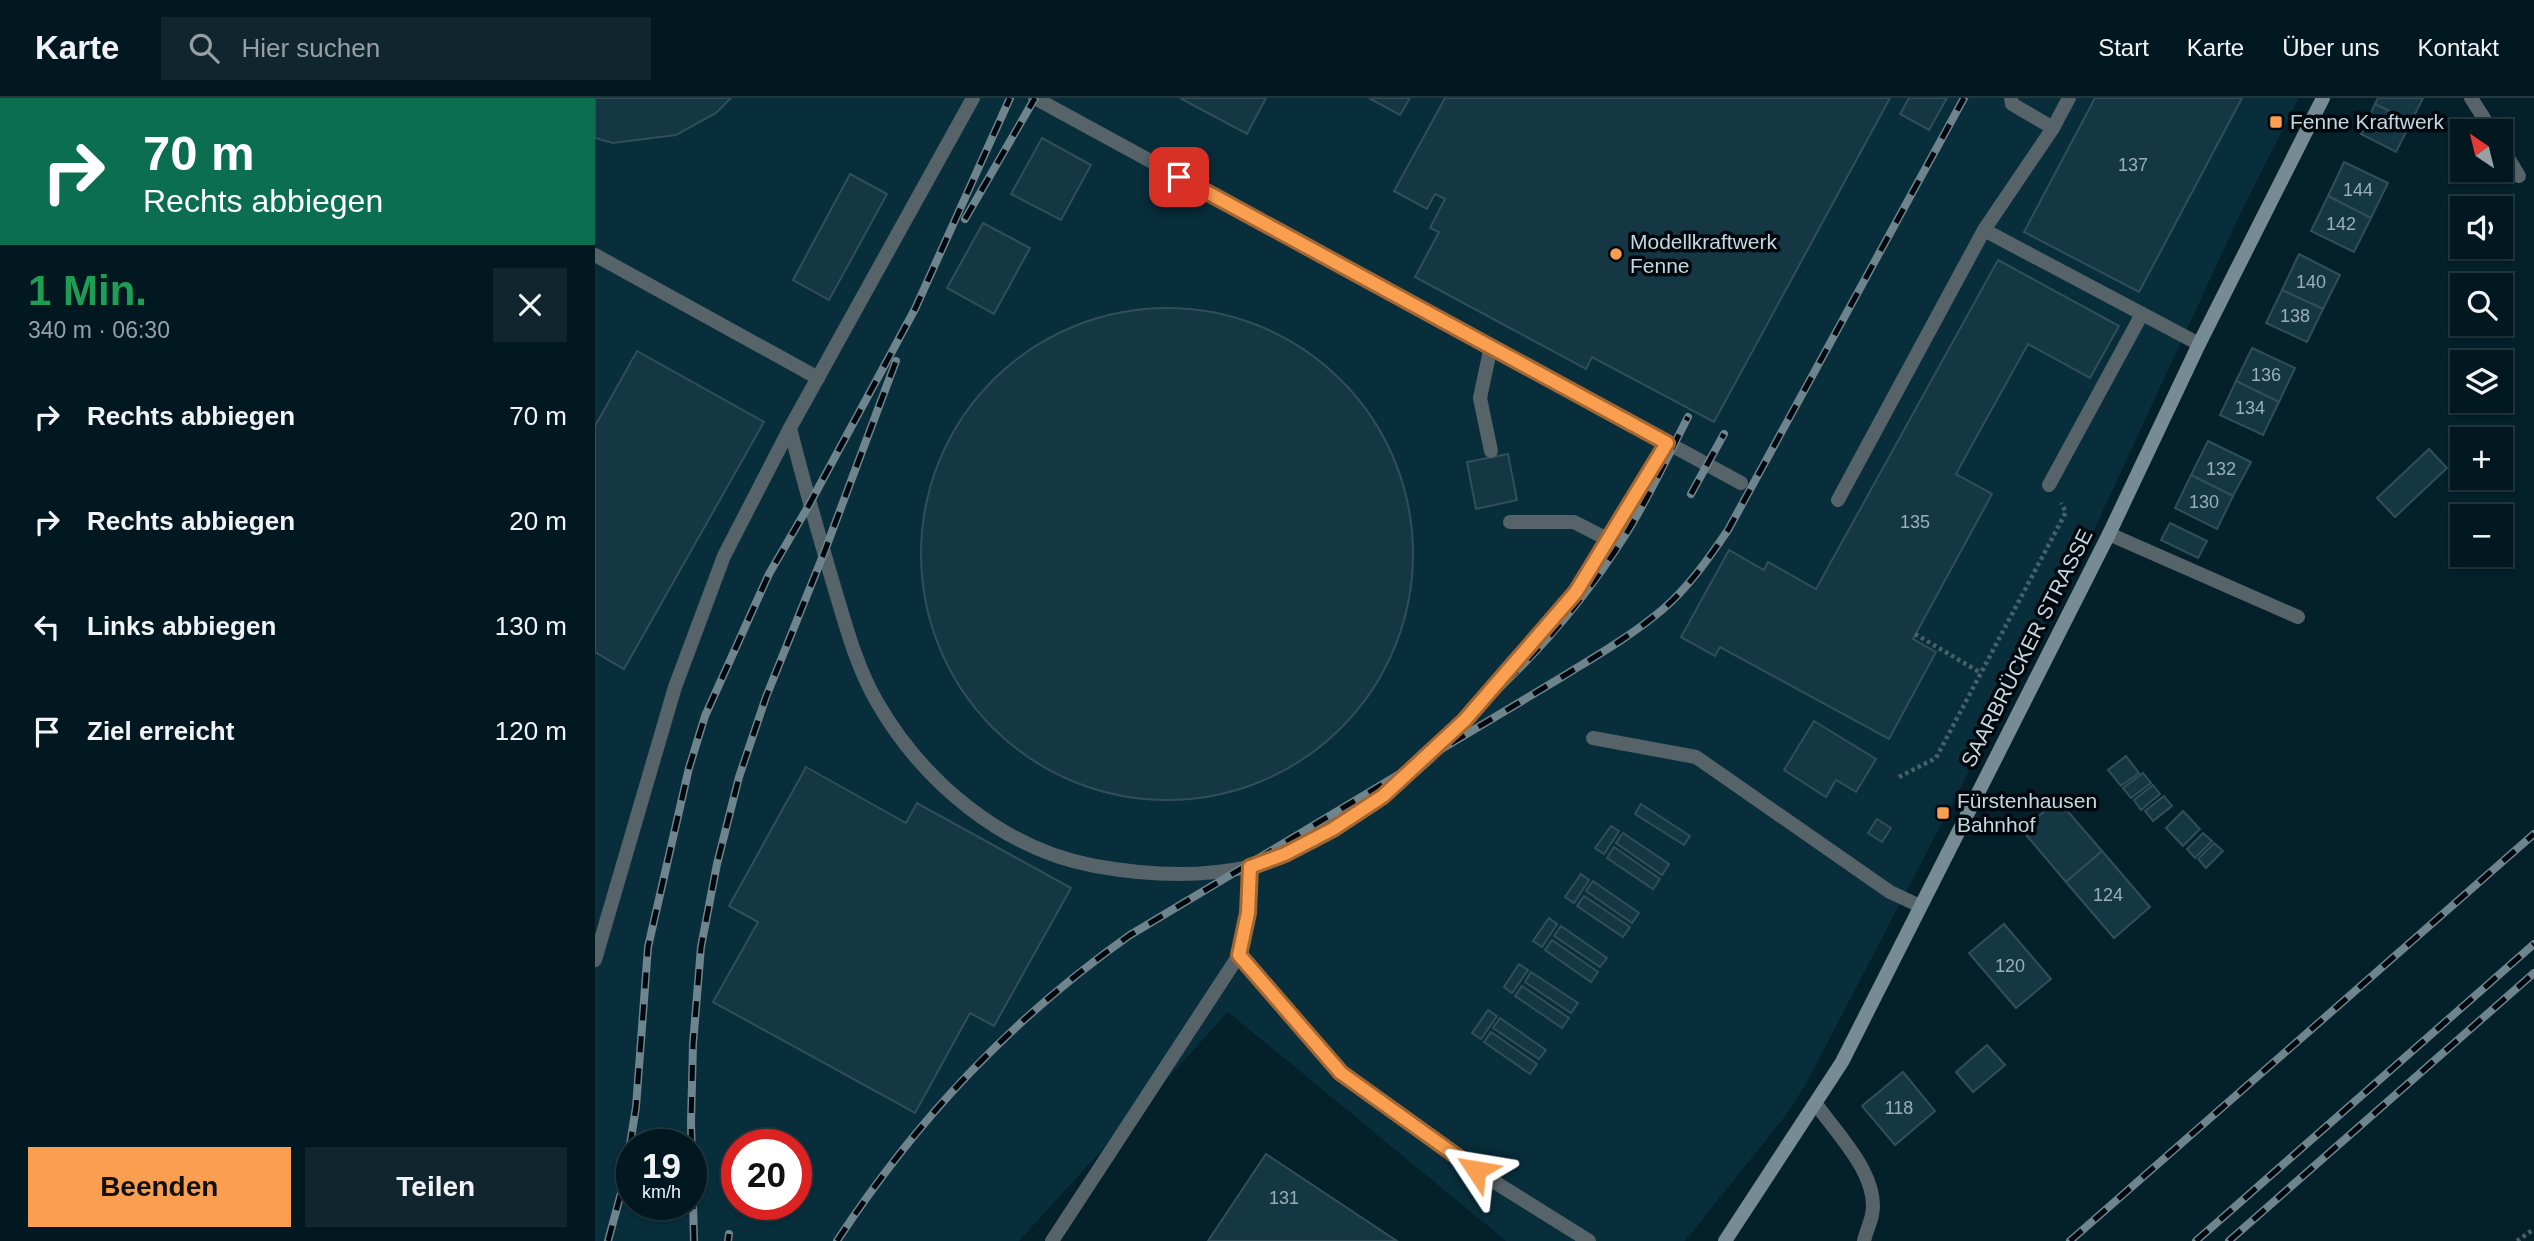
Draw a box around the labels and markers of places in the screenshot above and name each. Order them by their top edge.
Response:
place label: Fenne Kraftwerk [2290,110,2445,133]
marker: Fenne Kraftwerk [2268,114,2284,130]
pin [1149,147,1209,207]
place label: Modellkraftwerk Fenne [1630,230,1778,277]
marker: Modellkraftwerk Fenne [1608,246,1624,262]
place label: Fürstenhausen Bahnhof [1957,789,2097,836]
marker: Fürstenhausen Bahnhof [1935,805,1951,821]

